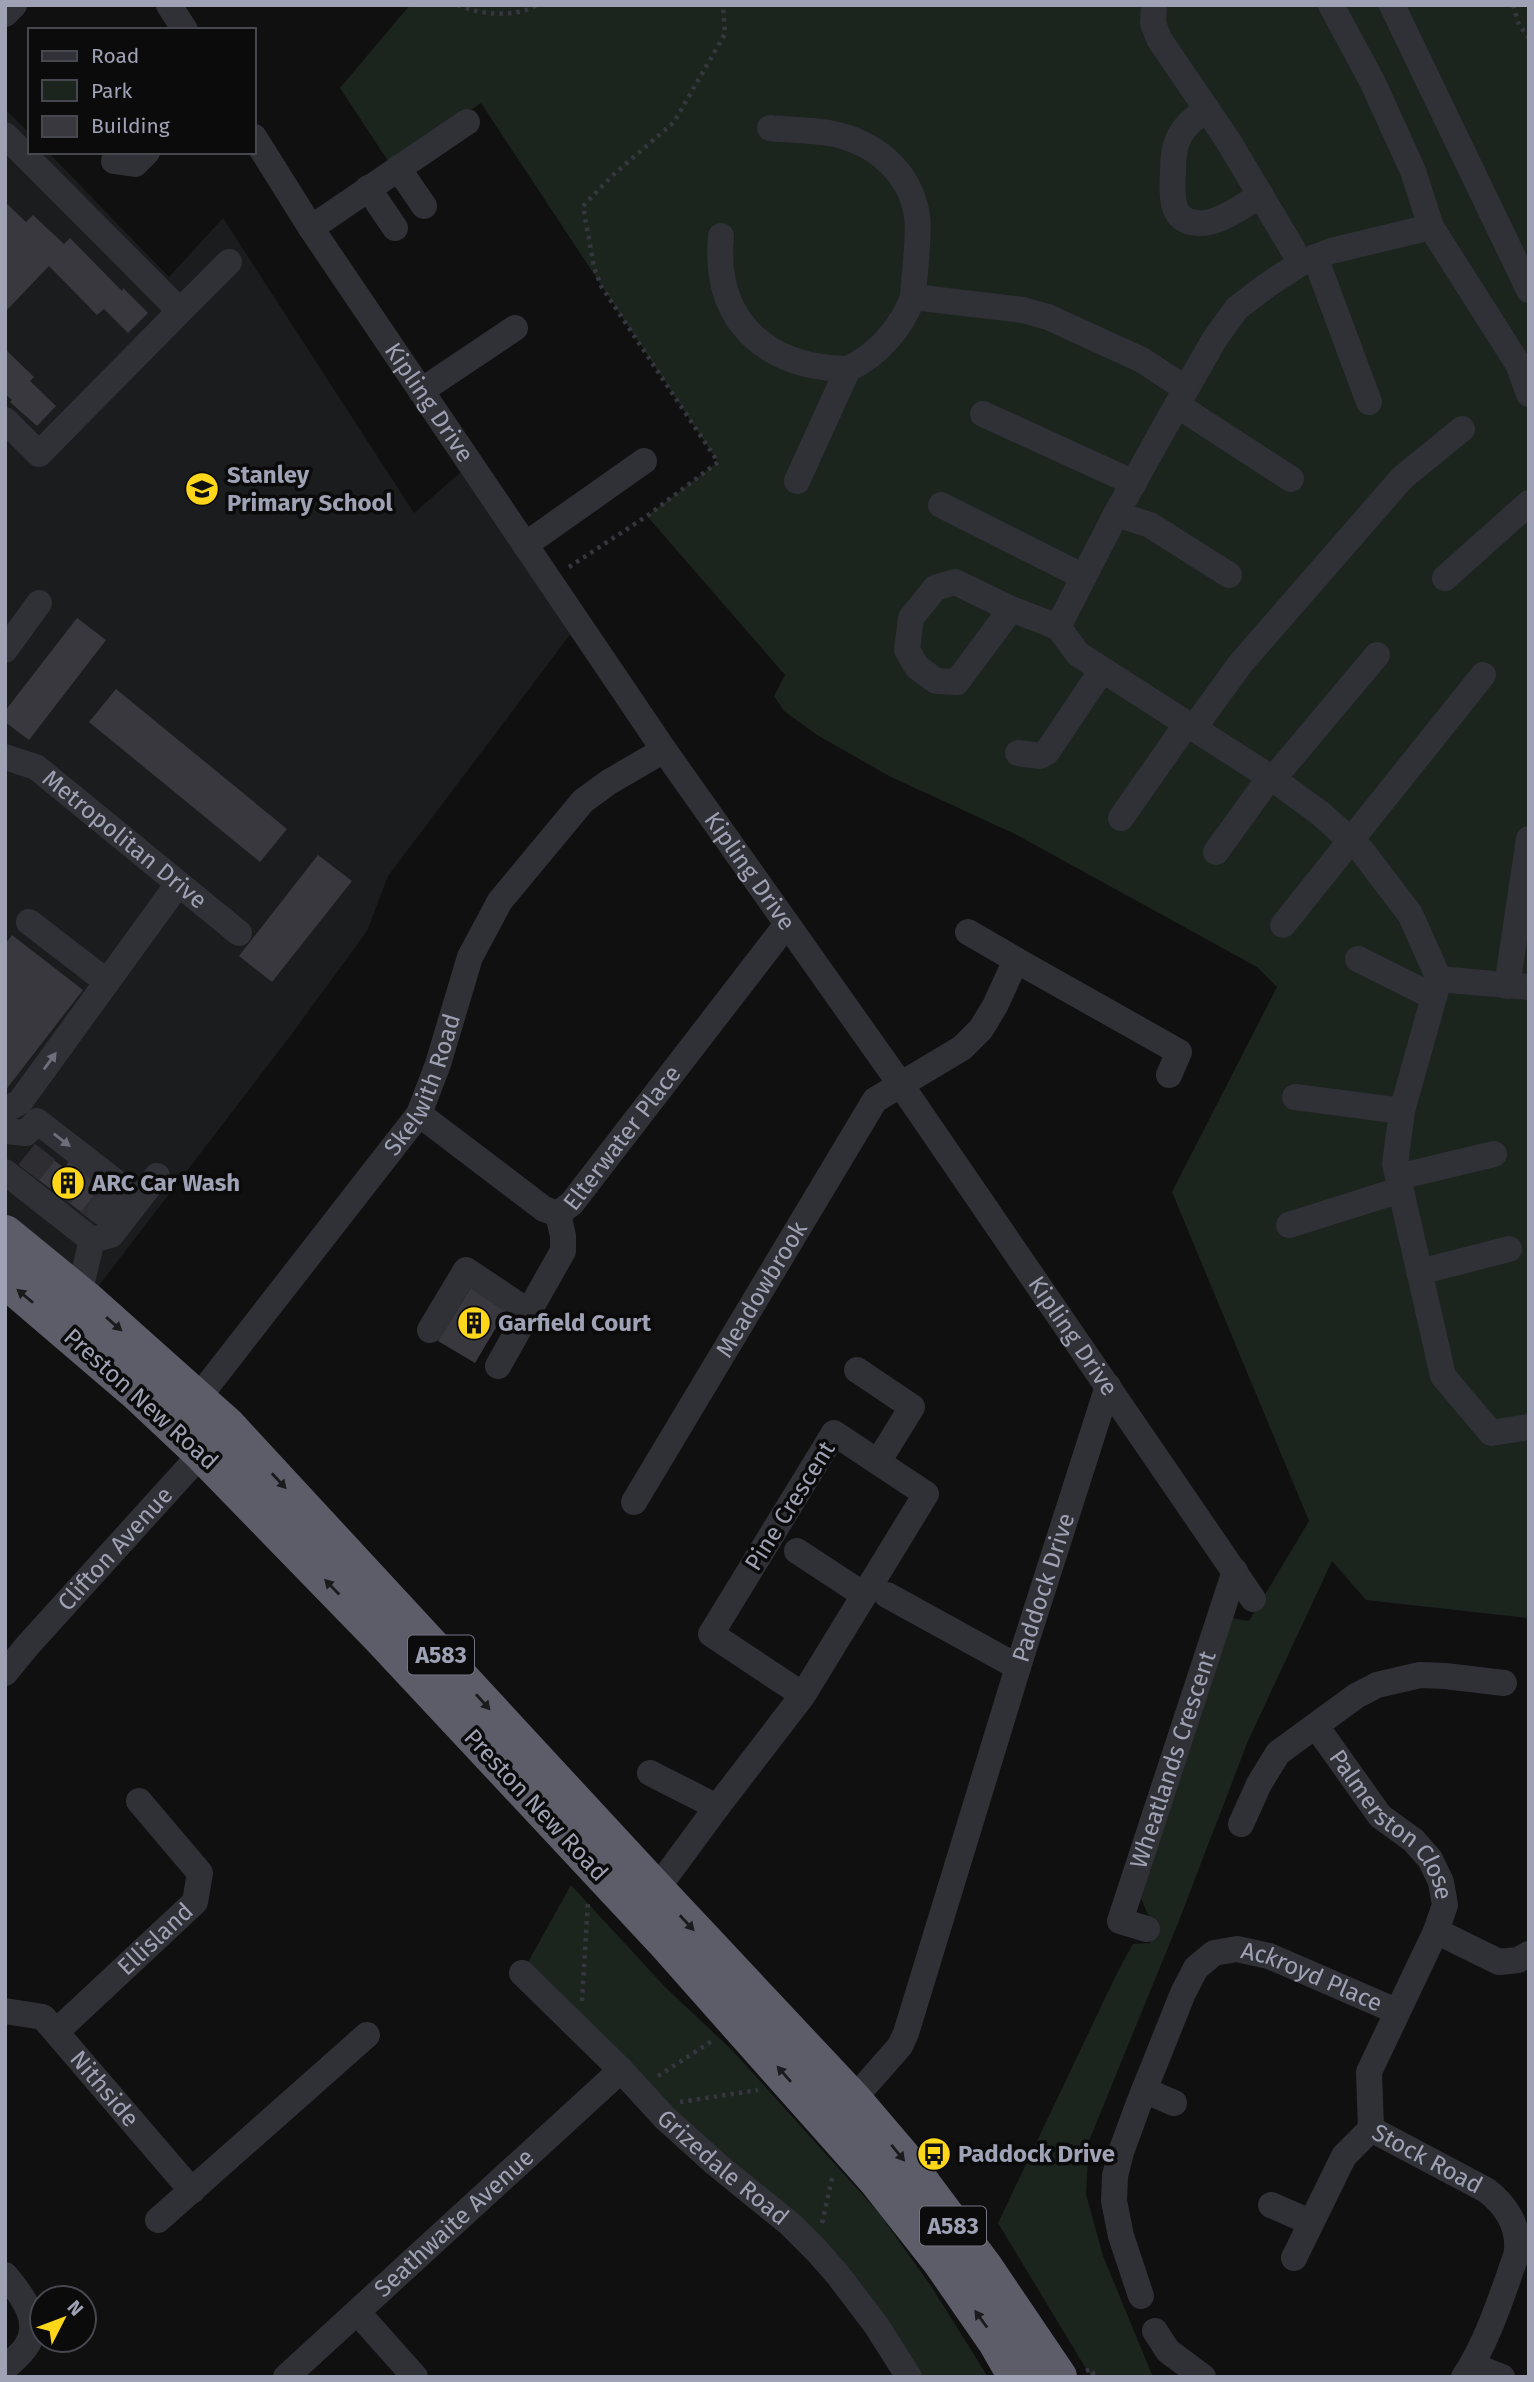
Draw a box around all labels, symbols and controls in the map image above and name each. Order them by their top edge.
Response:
legend [28,28,256,154]
text: Road [91,43,139,69]
text: Park [91,78,133,104]
text: Building [91,113,170,139]
street label: Kipling Drive [379,337,479,468]
place label: Stanley Primary School [227,461,394,517]
school or university icon: Stanley Primary School [183,470,221,508]
street label: Metropolitan Drive [37,764,212,915]
street label: Kipling Drive [698,807,801,936]
street label: Skelwith Road [378,1010,466,1161]
one-way arrow [43,1052,57,1070]
street label: Elterwater Place [558,1060,687,1216]
one-way arrow [52,1132,70,1147]
building icon: ARC Car Wash [49,1164,87,1202]
place label: ARC Car Wash [91,1169,240,1197]
street label: Meadowbrook [710,1216,813,1362]
street label: Kipling Drive [1022,1271,1123,1401]
one-way arrow [17,1288,35,1303]
building icon: Garfield Court [455,1304,493,1342]
place label: Garfield Court [498,1309,652,1337]
one-way arrow [106,1316,123,1331]
street label: Preston New Road [58,1323,224,1475]
street label: Pine Crescent [739,1436,841,1576]
one-way arrow [270,1472,286,1489]
street label: Clifton Avenue [52,1481,178,1617]
street label: Paddock Drive [1007,1509,1080,1666]
one-way arrow [325,1579,341,1596]
road number: A583 [408,1636,474,1674]
street label: Wheatlands Crescent [1124,1647,1222,1872]
one-way arrow [475,1693,491,1710]
street label: Preston New Road [458,1723,614,1887]
street label: Palmerston Close [1323,1744,1458,1902]
street label: Ellisland [112,1897,199,1981]
one-way arrow [679,1914,695,1932]
street label: Ackroyd Place [1238,1936,1387,2017]
street label: Nithside [64,2045,145,2133]
one-way arrow [776,2065,792,2083]
street label: Grizedale Road [652,2104,794,2231]
street label: Stock Road [1367,2118,1487,2200]
bus stop icon: Paddock Drive [915,2135,953,2173]
place label: Paddock Drive [958,2140,1115,2168]
street label: Seathwaite Avenue [369,2143,539,2303]
one-way arrow [890,2144,905,2161]
road number: A583 [920,2206,986,2246]
north arrow [28,2284,98,2354]
text: N [62,2296,88,2320]
one-way arrow [974,2310,988,2328]

